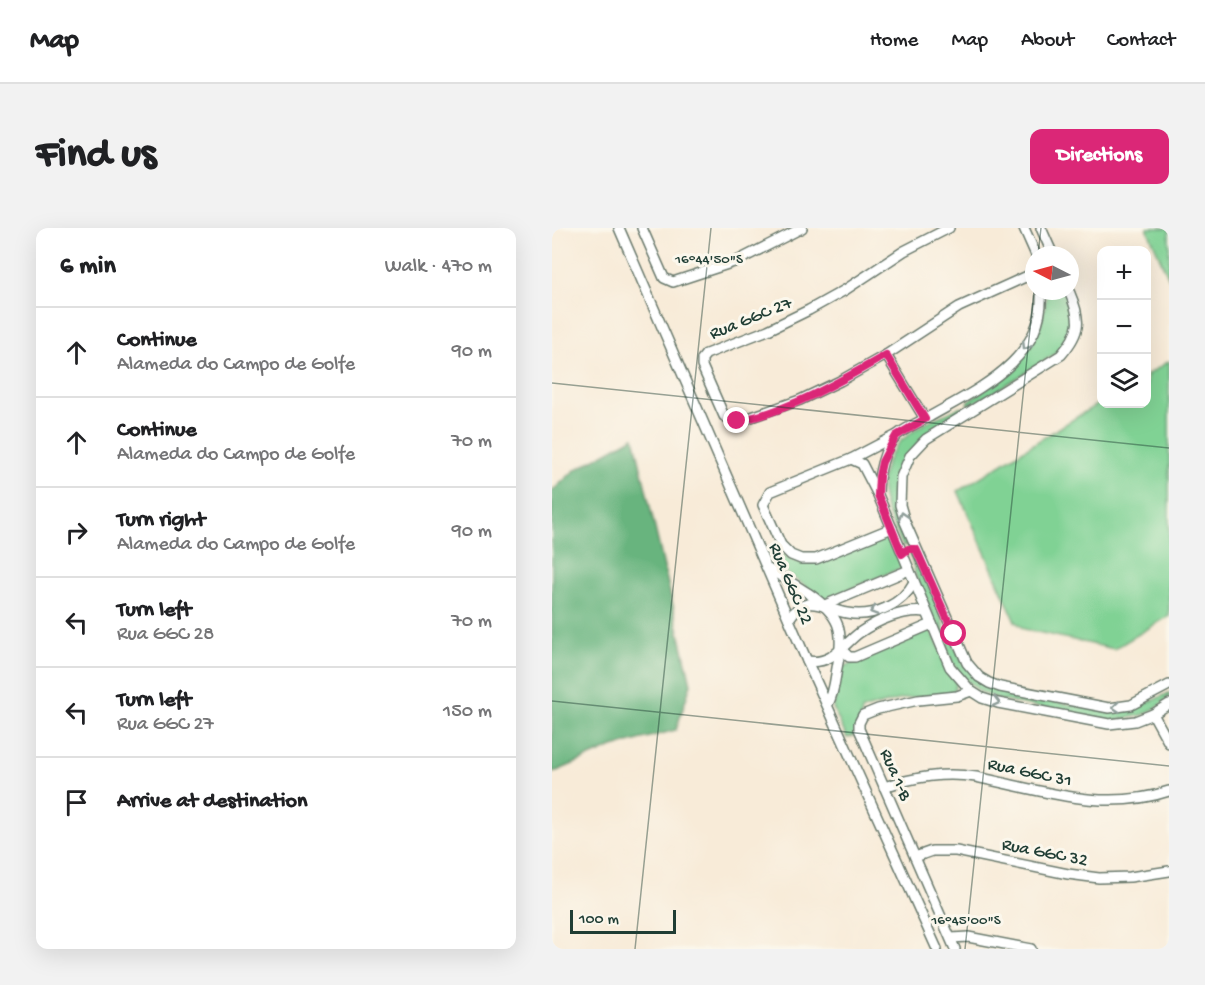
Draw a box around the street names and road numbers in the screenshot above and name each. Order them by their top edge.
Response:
street label: Rua GGC 27 [707,293,796,345]
street label: Rua GGC 22 [763,540,816,628]
street label: Rua 1-B [874,746,916,805]
street label: Rua GGC 31 [985,754,1073,793]
street label: Rua GGC 32 [1000,835,1089,872]

